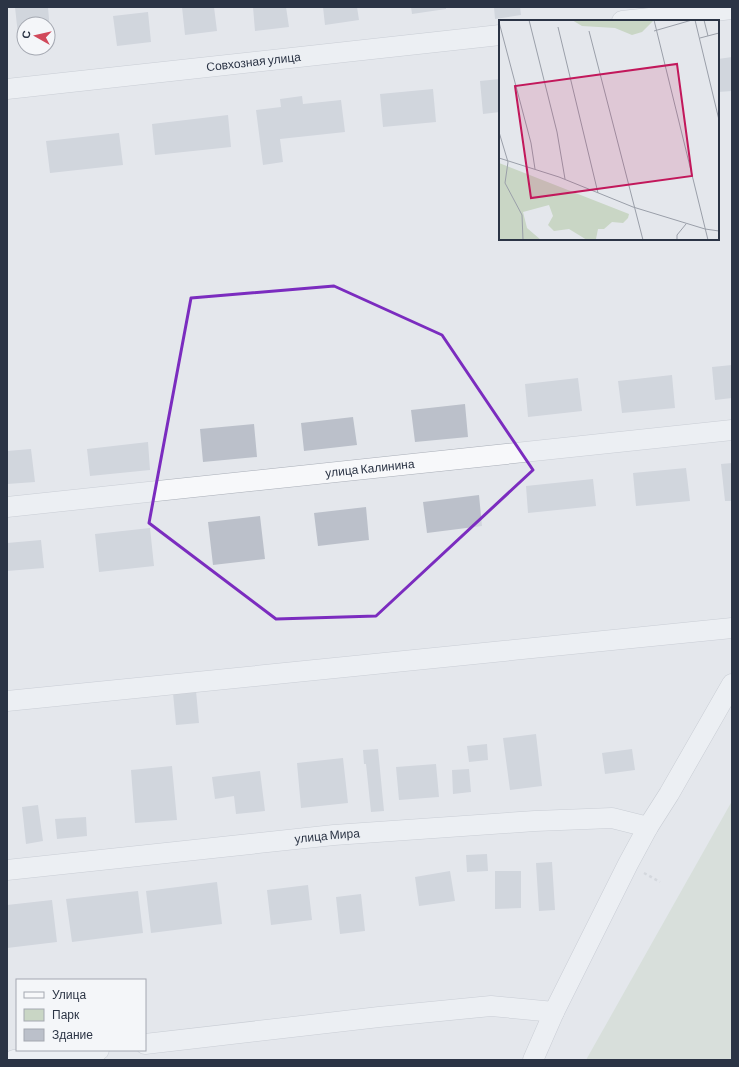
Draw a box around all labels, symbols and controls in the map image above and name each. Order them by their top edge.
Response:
north arrow [16,16,56,56]
inset map [499,20,719,240]
text: С [19,30,33,39]
street label: Совхозная улица [205,49,302,73]
street label: улица Калинина [325,456,415,480]
street label: улица Мира [294,825,361,846]
legend [16,979,146,1051]
text: Улица [52,987,86,1002]
text: Парк [52,1007,80,1022]
text: Здание [52,1027,93,1042]

